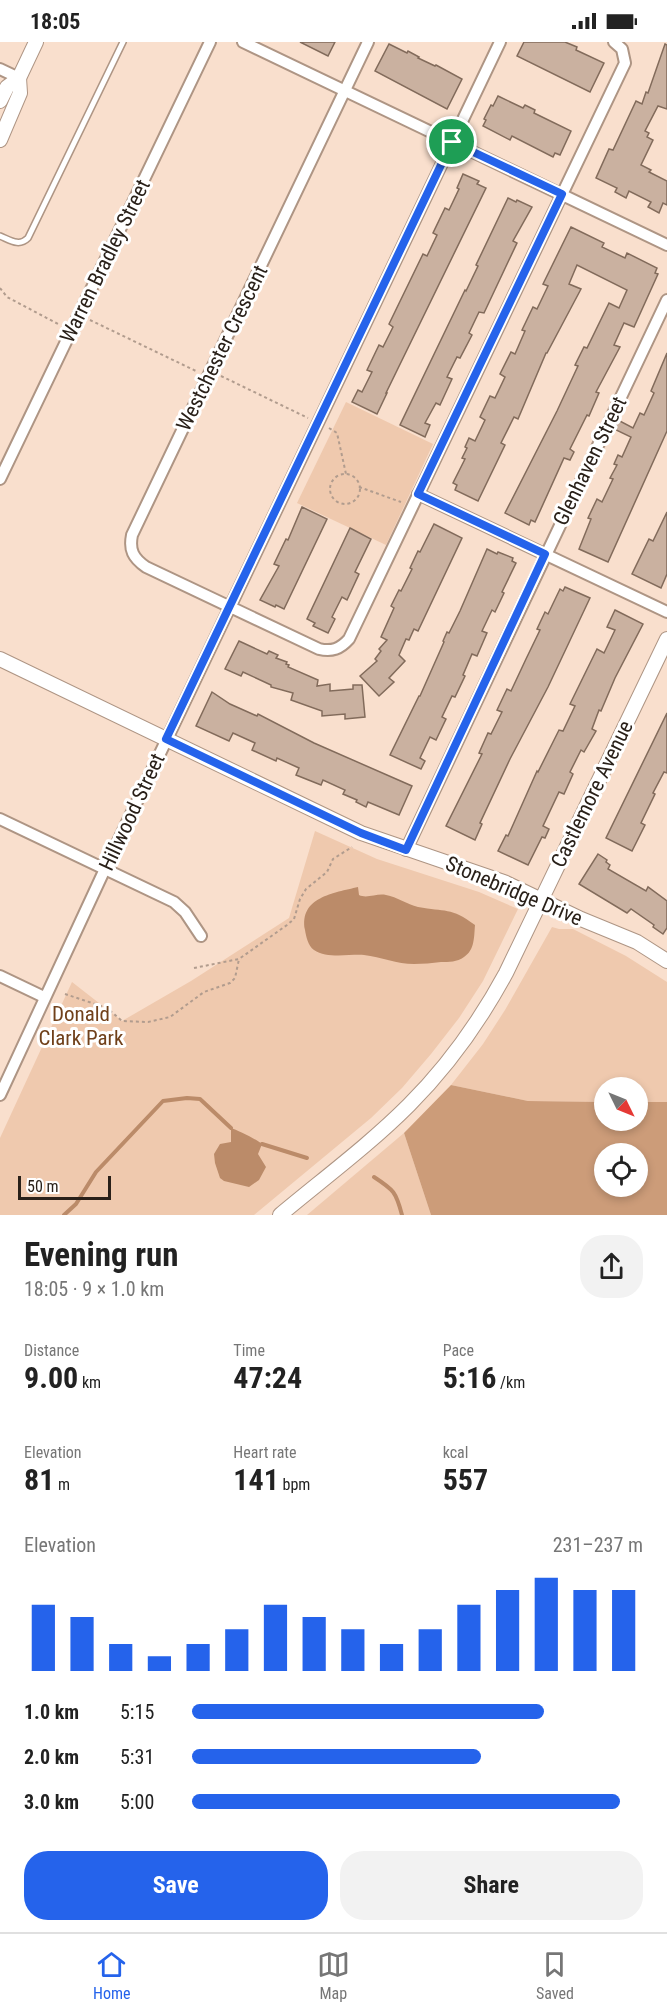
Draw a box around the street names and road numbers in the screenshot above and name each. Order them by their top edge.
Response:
street label: Warren Bradley Street [55,176,155,346]
street label: Westchester Crescent [171,261,273,435]
street label: Glenhaven Street [548,393,632,529]
street label: Castlemore Avenue [546,717,638,871]
street label: Hillwood Street [94,750,170,874]
street label: Stonebridge Drive [442,851,586,931]

